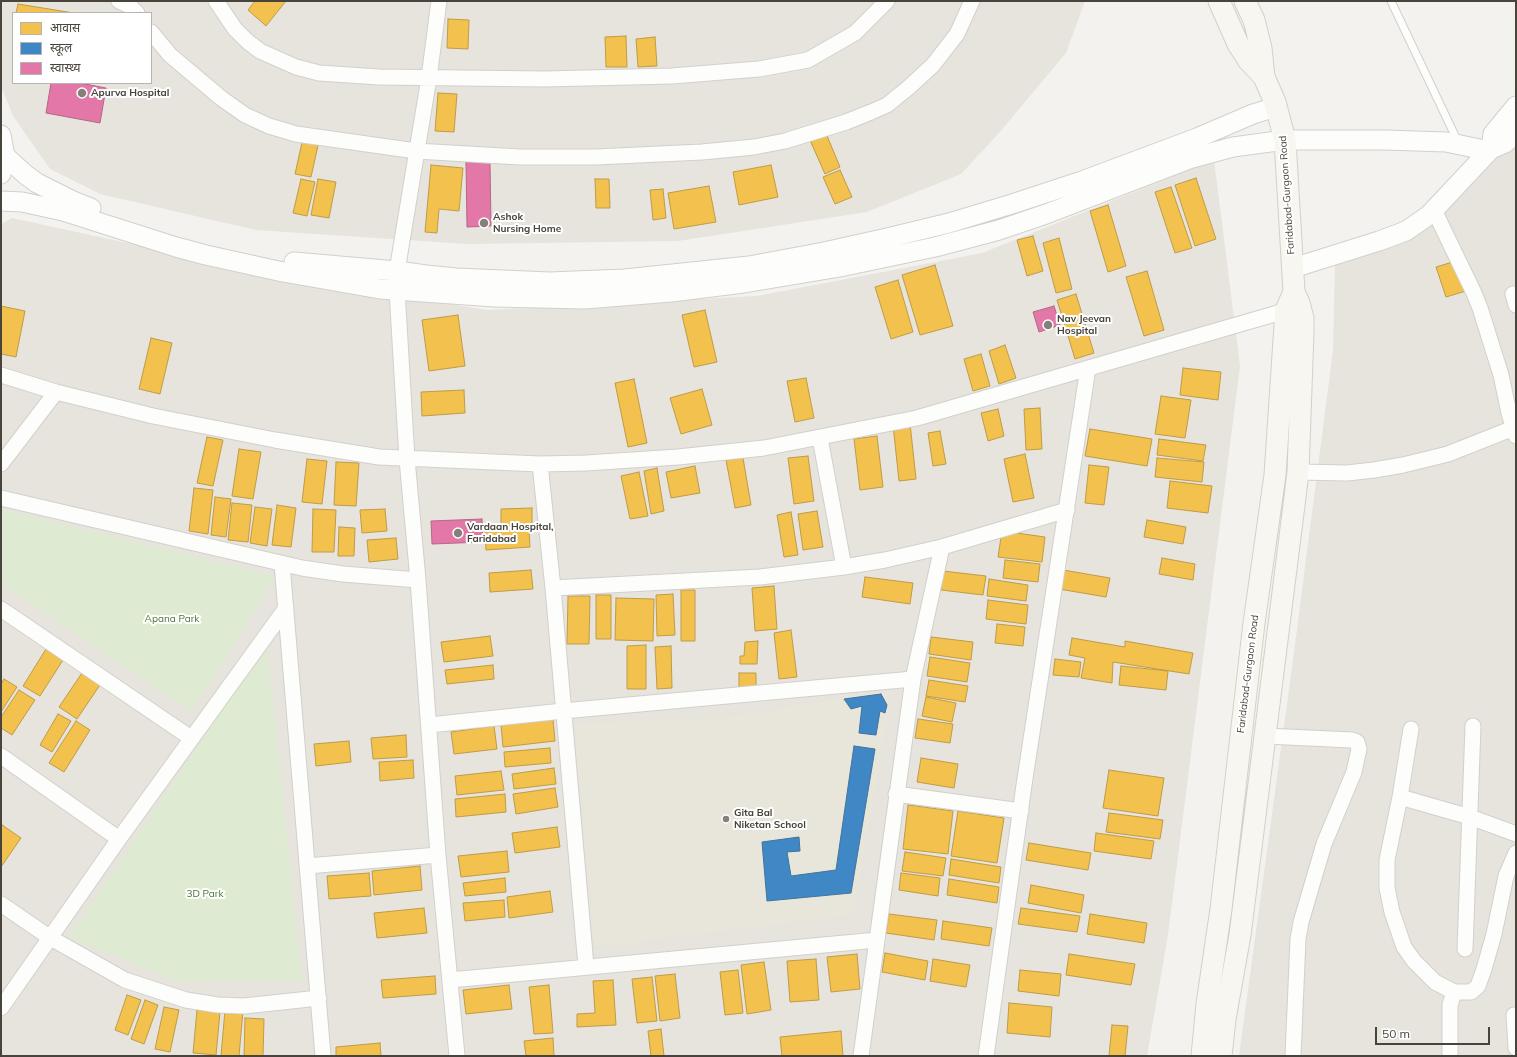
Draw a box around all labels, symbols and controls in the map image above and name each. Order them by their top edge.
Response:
legend [12,12,152,84]
text: आवास [50,20,80,35]
text: स्कूल [50,40,72,55]
text: स्वास्थ्य [50,60,80,75]
marker: Apurva Hospital [76,87,88,99]
place label: Apurva Hospital [91,87,169,99]
street label: Faridabad-Gurgaon Road [1277,135,1297,255]
place label: Ashok Nursing Home [493,211,561,234]
marker: Ashok Nursing Home [478,217,490,229]
place label: Nav Jeevan Hospital [1057,313,1111,336]
marker: Nav Jeevan Hospital [1042,319,1054,331]
place label: Vardaan Hospital, Faridabad [467,521,554,544]
marker: Vardaan Hospital, Faridabad [452,527,464,539]
park label: Apana Park [145,613,199,625]
street label: Faridabad-Gurgaon Road [1235,614,1261,734]
place label: Gita Bal Niketan School [734,807,806,830]
marker: Gita Bal Niketan School [721,814,731,824]
park label: 3D Park [186,888,224,900]
scale bar [1377,1019,1492,1045]
text: 50 m [1382,1026,1410,1041]

